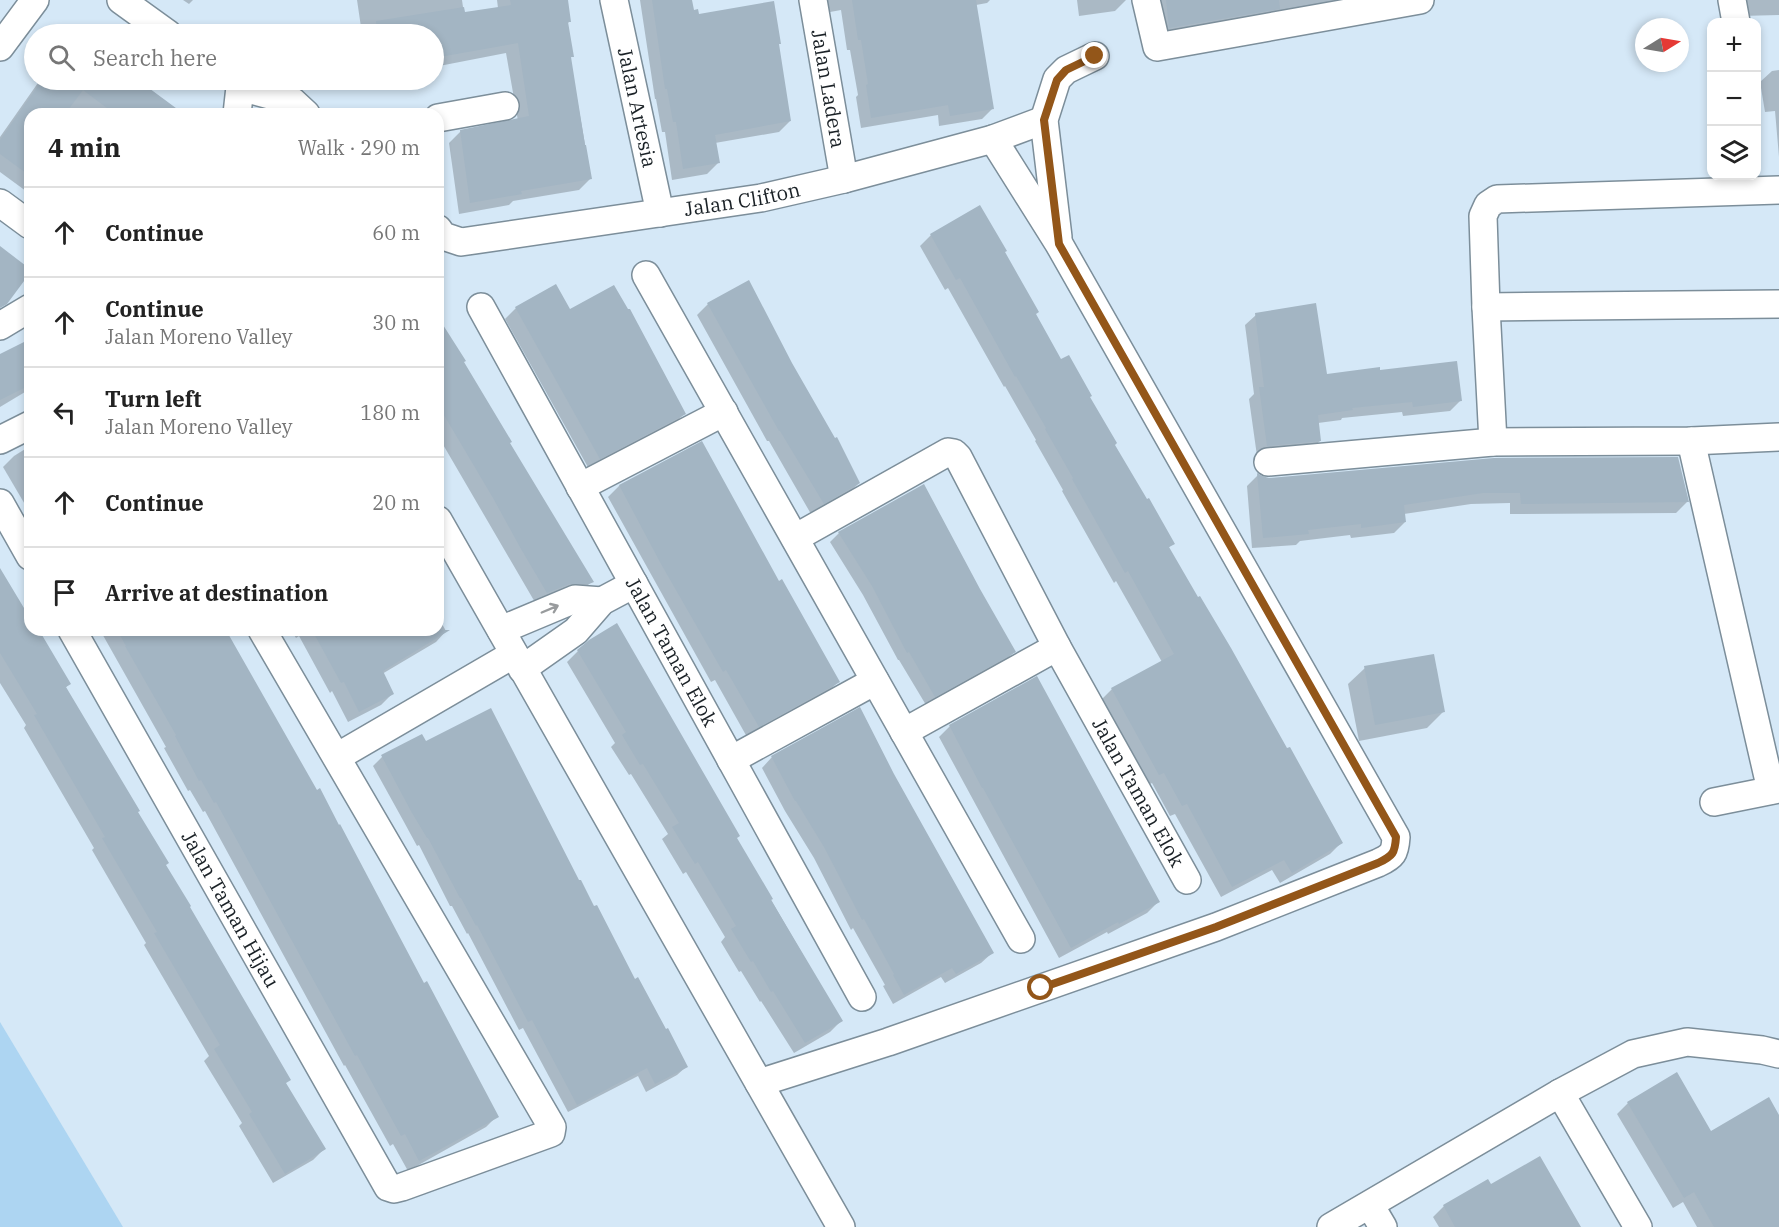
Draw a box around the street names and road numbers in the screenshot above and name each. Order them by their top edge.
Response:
street label: Jalan Ladera [805,27,852,150]
street label: Jalan Artesia [612,45,664,170]
street label: Jalan Clifton [682,175,803,222]
street label: Jalan Taman Elok [620,572,724,731]
street label: Jalan Taman Elok [1086,713,1191,872]
street label: Jalan Taman Hijau [176,826,286,992]

